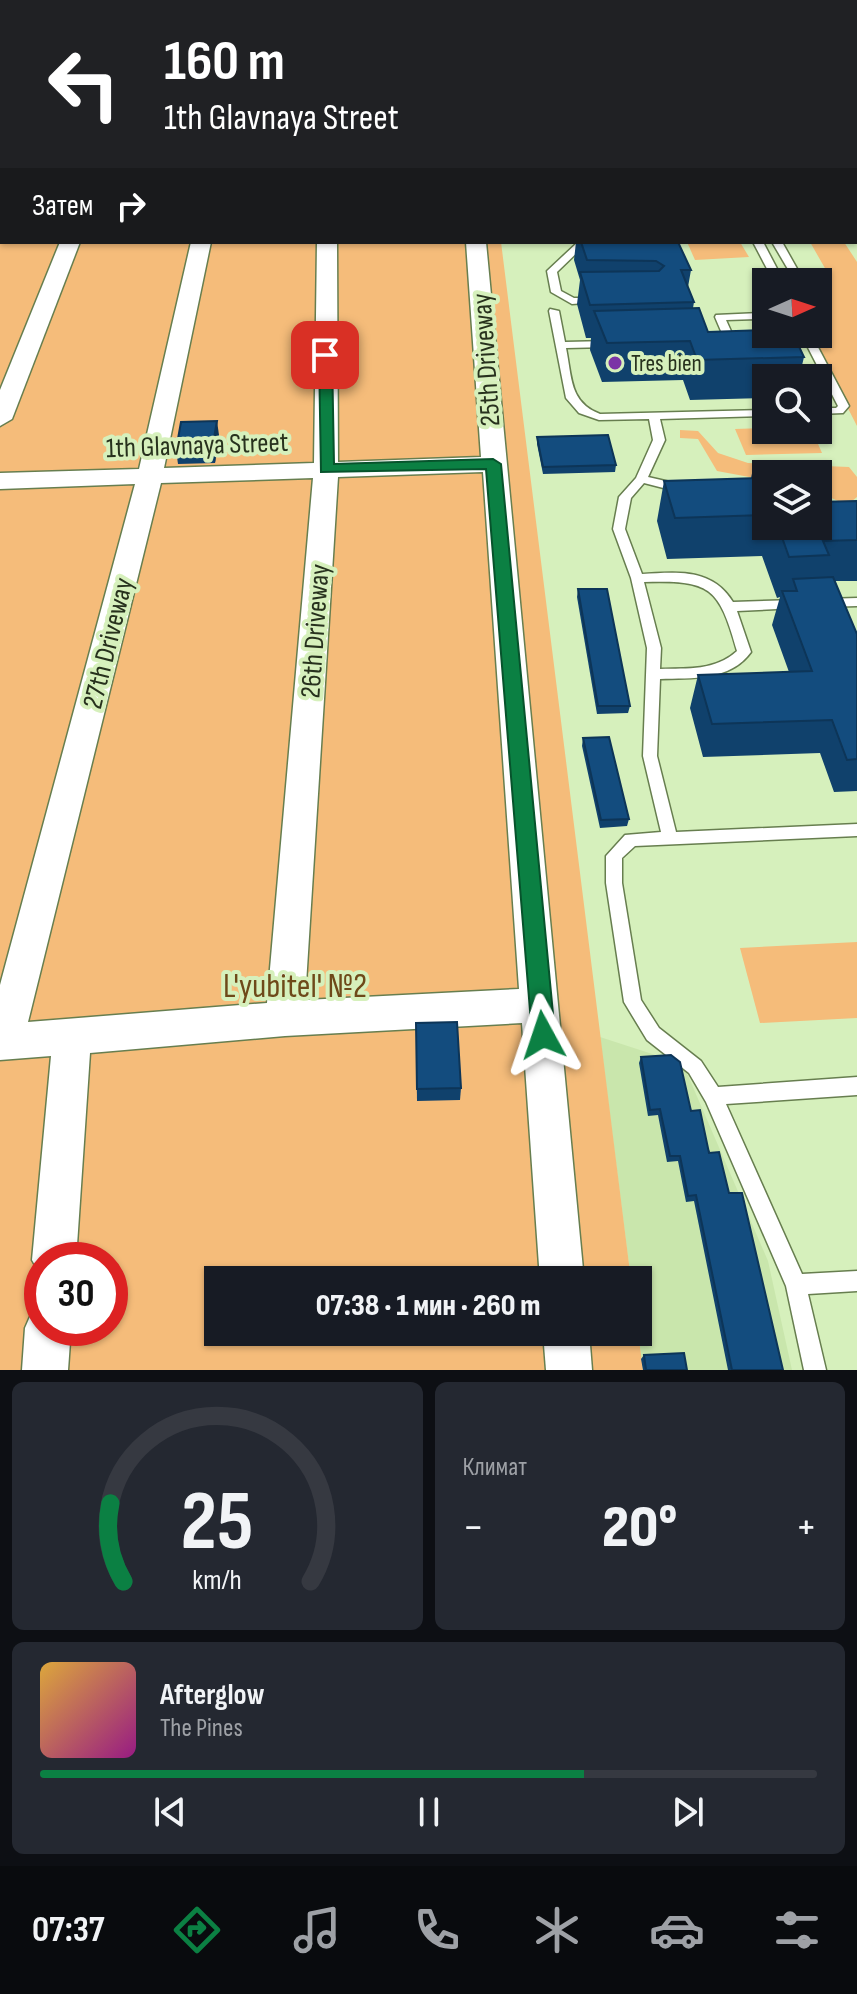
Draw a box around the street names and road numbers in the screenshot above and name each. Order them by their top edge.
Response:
street label: 25th Driveway [465,292,508,428]
street label: 1th Glavnaya Street [105,426,289,465]
street label: 26th Driveway [294,563,337,699]
street label: 27th Driveway [76,574,141,712]

